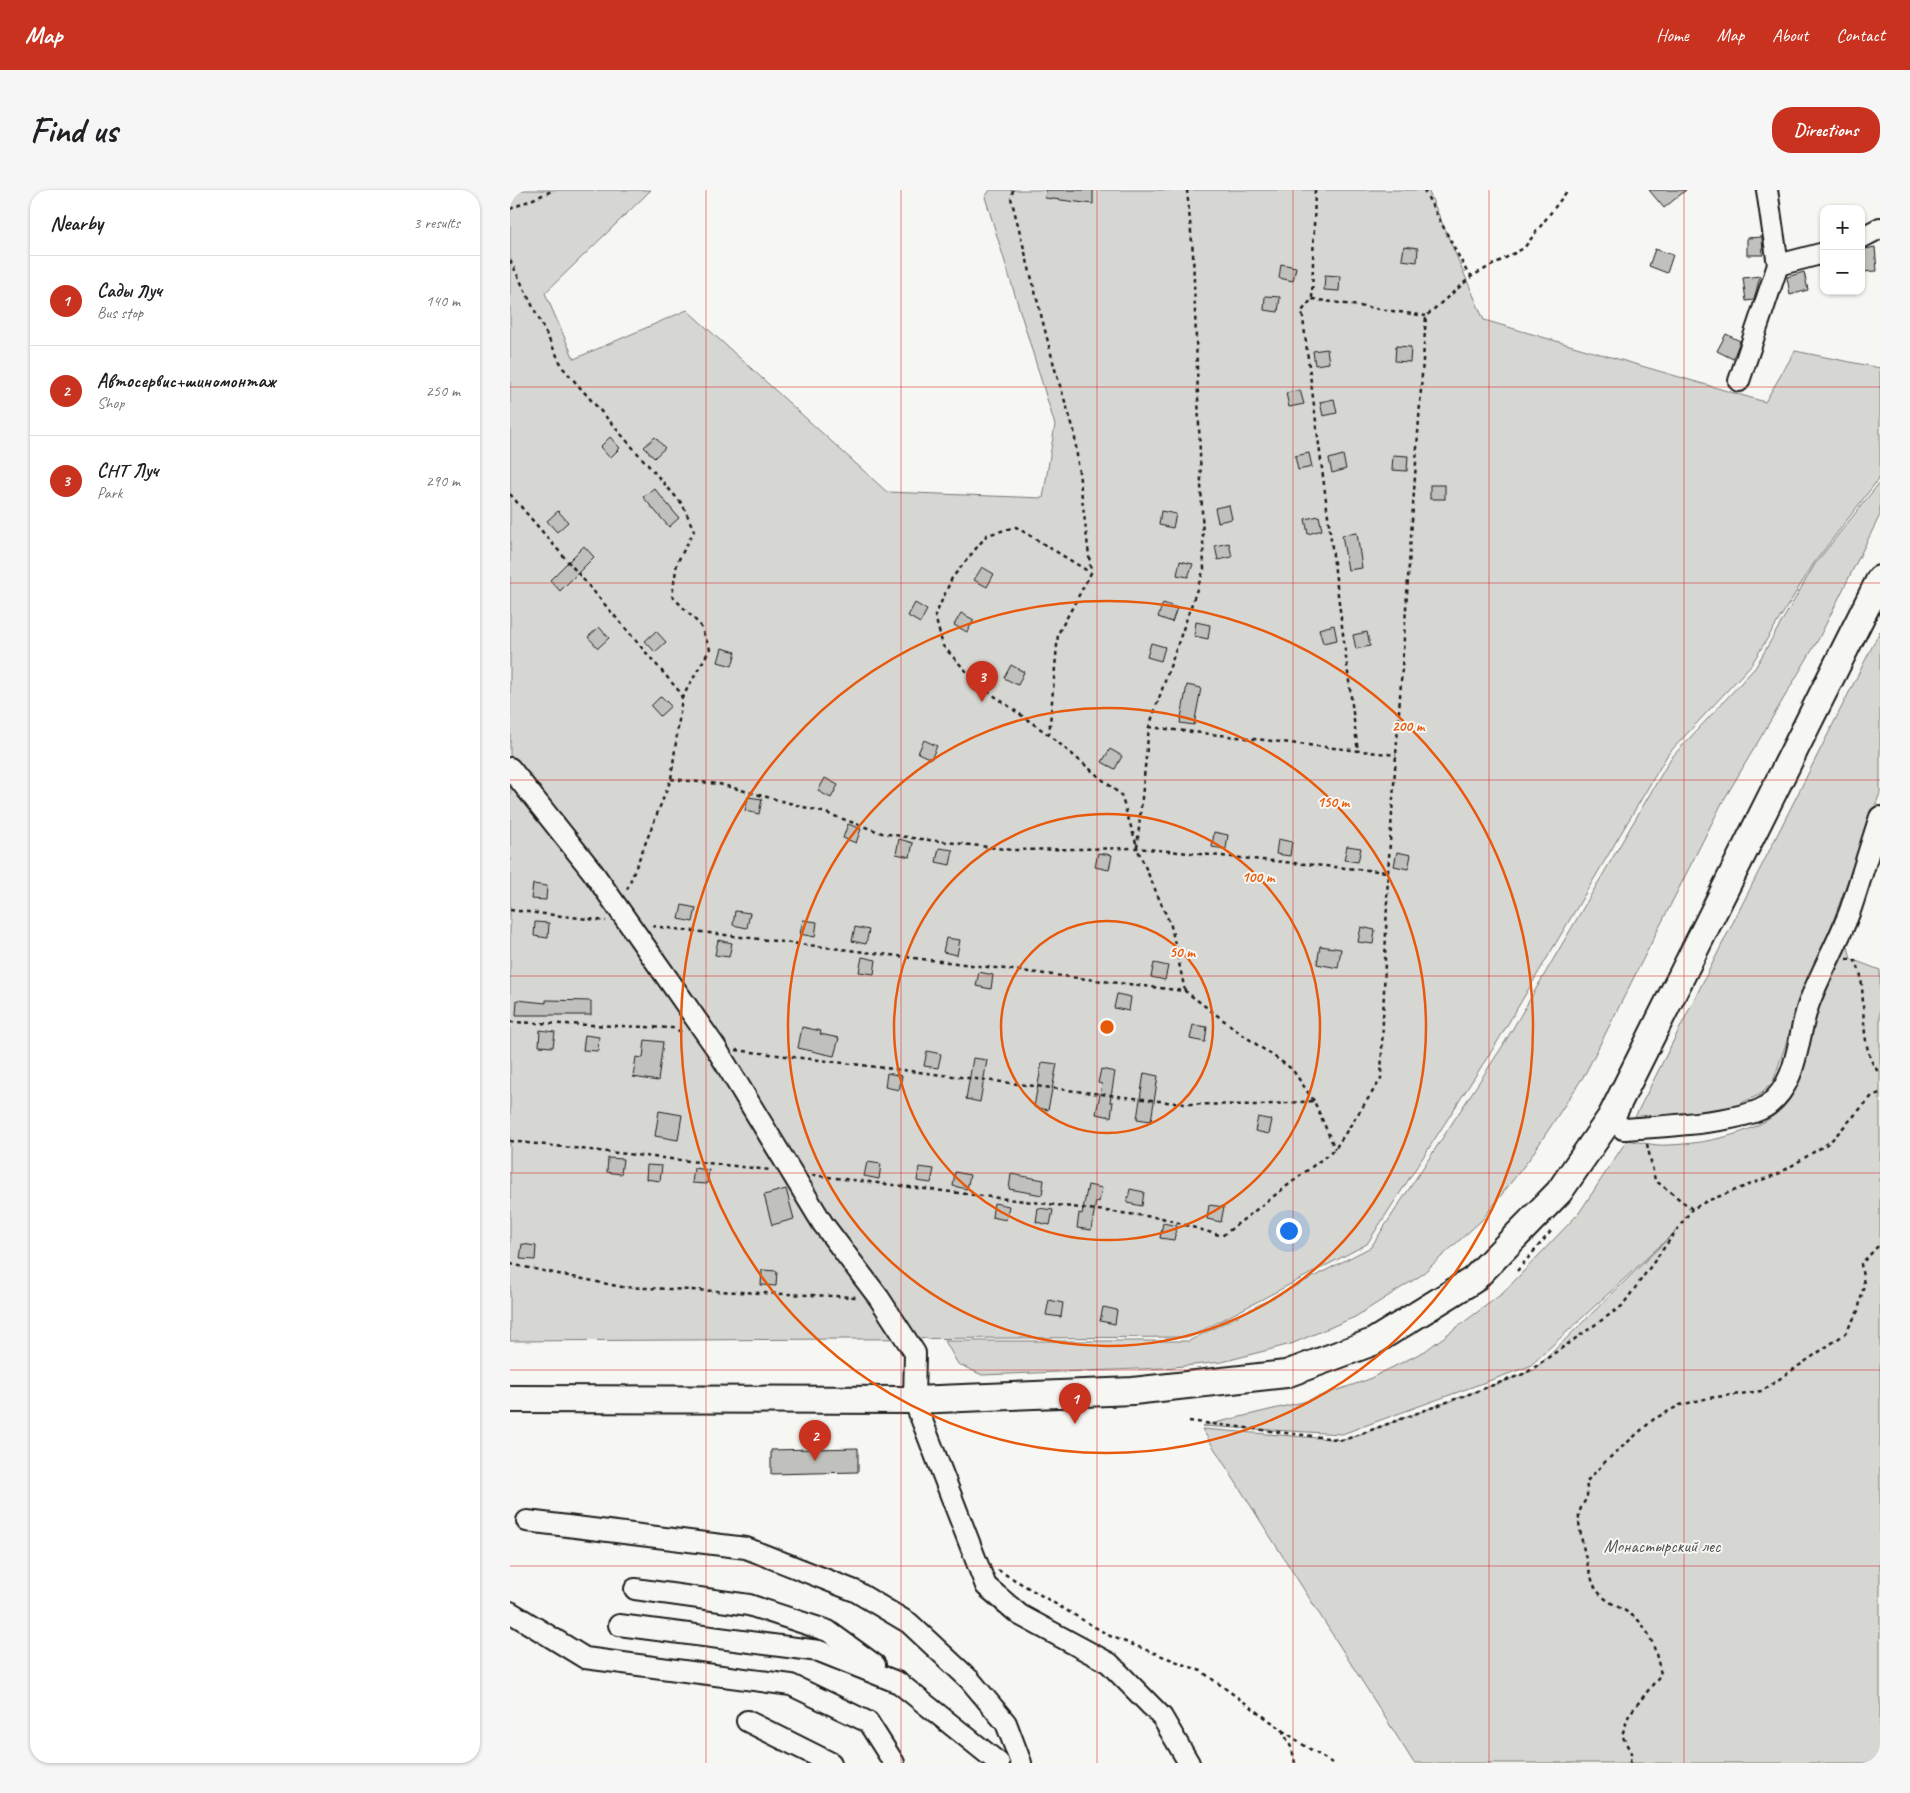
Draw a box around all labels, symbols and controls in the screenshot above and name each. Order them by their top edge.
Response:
text: Map [25,20,62,50]
text: Home [1656,24,1689,46]
text: Map [1717,24,1744,46]
text: About [1772,24,1808,46]
text: Contact [1836,24,1885,46]
button: Directions [1772,107,1880,153]
text: Find us [30,108,117,153]
map controls [1820,205,1865,295]
button: + [1820,205,1865,250]
text: Nearby [50,210,103,236]
text: 3 results [413,213,460,233]
button: − [1820,250,1865,295]
text: Сады Луч [97,279,162,303]
text: 1 [62,291,70,311]
text: 140 m [426,291,460,311]
text: Bus stop [97,303,143,323]
text: Автосервис+шиномонтаж [97,369,275,393]
text: 2 [62,381,70,401]
text: 250 m [426,381,460,401]
text: Shop [97,393,124,413]
text: СНТ Луч [97,459,158,483]
text: 3 [62,471,70,491]
text: 290 m [426,471,460,491]
text: Park [97,483,122,503]
pin: 3 [966,661,998,702]
text: 200 m [1392,717,1426,736]
text: 150 m [1317,793,1351,812]
text: 100 m [1242,868,1276,887]
text: 50 m [1169,943,1196,962]
centre of rings [1098,1018,1116,1036]
your location [1276,1218,1302,1244]
pin: 1 [1059,1383,1091,1424]
pin: 2 [799,1420,831,1461]
park label: Монастырский лес [1604,1535,1721,1557]

